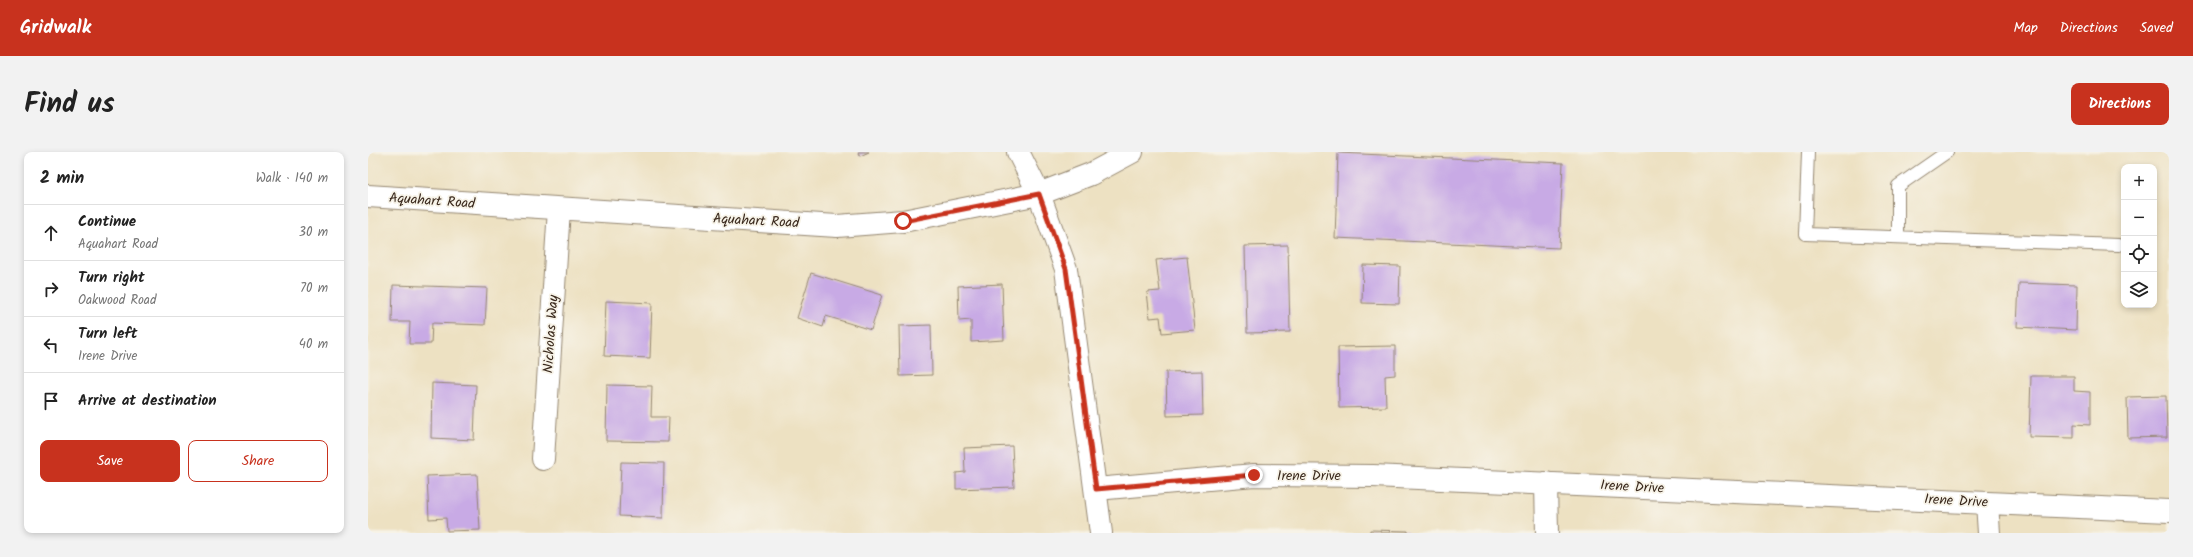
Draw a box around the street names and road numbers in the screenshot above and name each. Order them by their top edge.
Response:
street label: Aquahart Road [388,187,477,215]
street label: Aquahart Road [712,208,801,234]
street label: Nicholas Way [537,294,565,374]
street label: Irene Drive [1277,465,1342,487]
street label: Irene Drive [1600,474,1665,500]
street label: Irene Drive [1924,488,1989,514]

